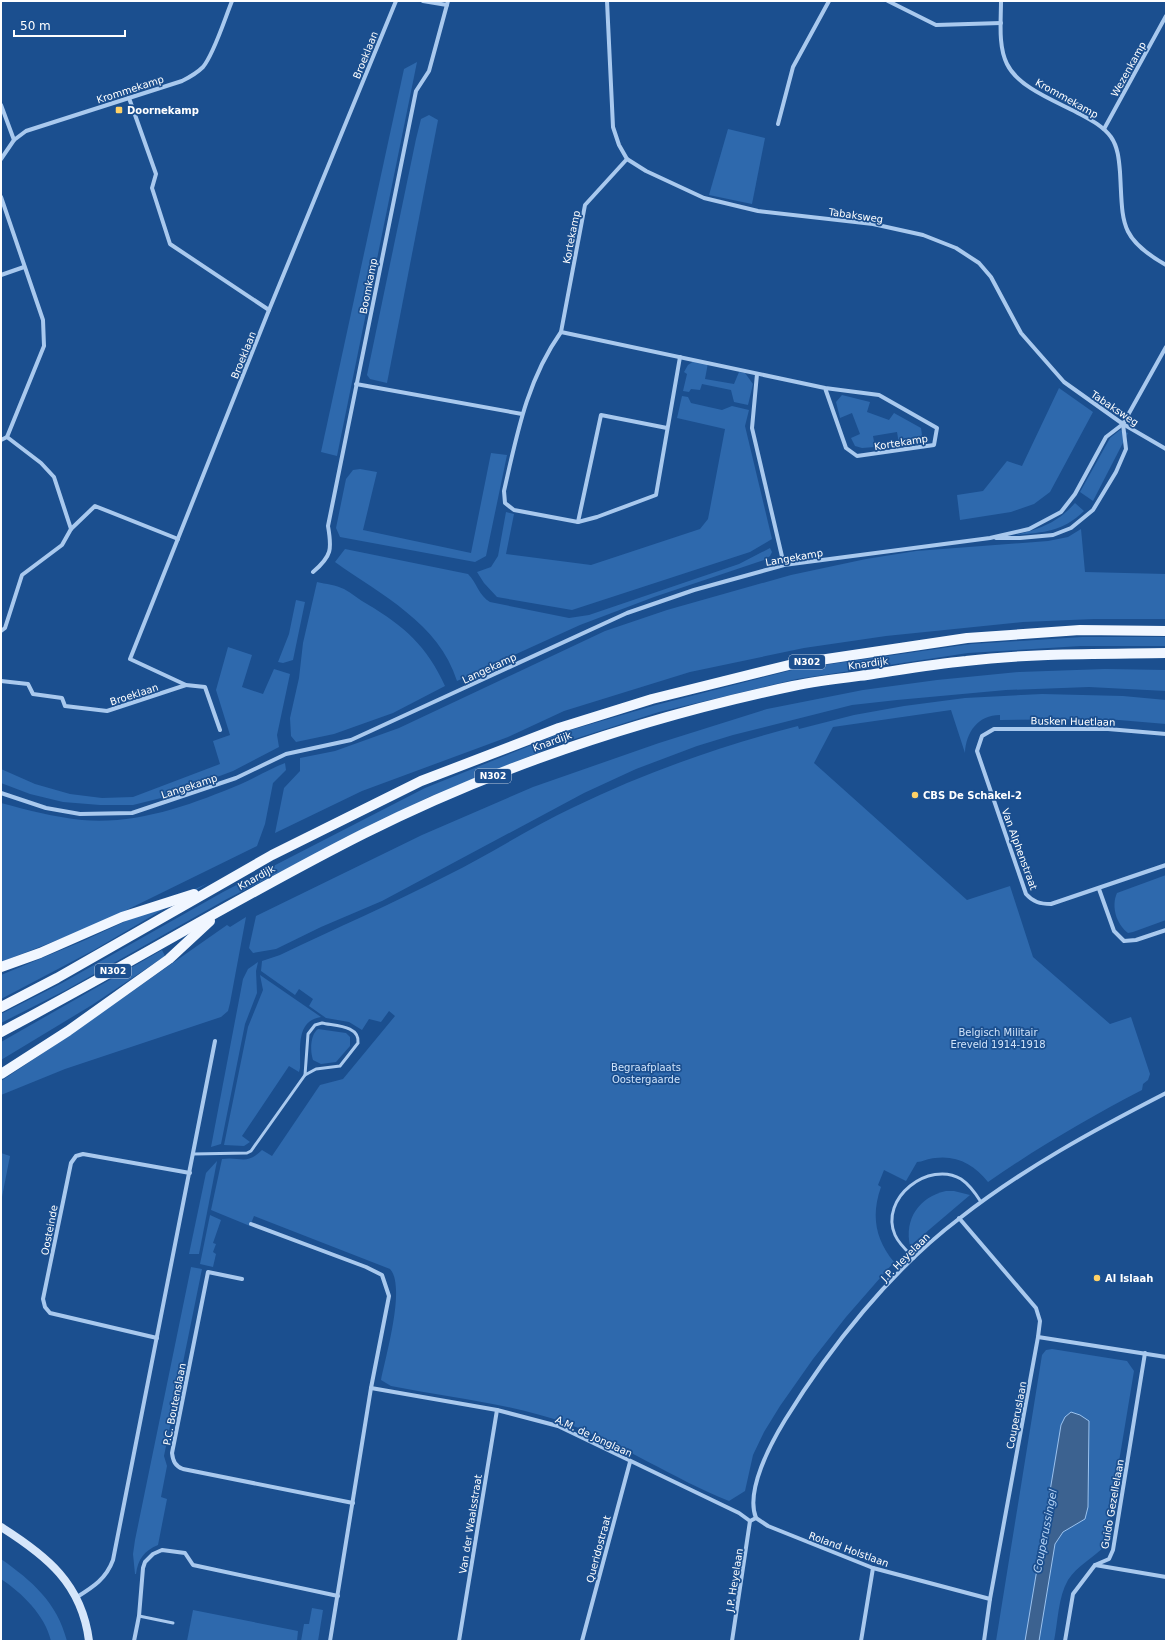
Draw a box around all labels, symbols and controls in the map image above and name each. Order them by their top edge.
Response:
scale bar [14,12,125,38]
text: 50 m [20,19,51,33]
street label: Broeklaan [351,30,380,81]
street label: Wezenkamp [1109,40,1148,99]
street label: Krommekamp [95,73,165,106]
street label: Krommekamp [1033,77,1100,120]
marker: Doornekamp [114,105,124,115]
place label: Doornekamp [127,105,199,116]
street label: Tabaksweg [827,206,884,225]
street label: Kortekamp [561,209,582,265]
street label: Boomkamp [358,257,379,315]
street label: Broeklaan [229,330,258,381]
street label: Tabaksweg [1088,388,1140,428]
street label: Kortekamp [873,433,929,452]
street label: Langekamp [764,547,824,568]
street label: Langekamp [460,651,518,686]
road number: N302 [789,655,825,669]
street label: Knardijk [847,655,889,672]
street label: Broeklaan [109,681,160,707]
street label: Busken Huetlaan [1030,715,1115,728]
street label: Knardijk [531,729,573,754]
road number: N302 [475,769,511,783]
street label: Langekamp [160,772,219,801]
marker: CBS De Schakel-2 [910,790,920,800]
place label: CBS De Schakel-2 [923,790,1022,801]
street label: Van Alphenstraat [1000,807,1039,891]
street label: Knardijk [236,863,277,892]
road number: N302 [95,964,131,978]
park label: Belgisch Militair Ereveld 1914-1918 [950,1027,1046,1050]
park label: Begraafplaats Oostergaarde [611,1062,681,1085]
street label: Oosteinde [39,1204,60,1256]
street label: J.P. Heyelaan [878,1231,932,1285]
marker: Al Islaah [1092,1273,1102,1283]
place label: Al Islaah [1105,1273,1153,1284]
street label: P.C. Boutenslaan [161,1362,188,1446]
street label: Couperuslaan [1005,1380,1028,1450]
street label: A.M. de Jonglaan [554,1414,634,1459]
street label: Guido Gezellelaan [1099,1458,1126,1550]
street label: Van der Waalsstraat [457,1474,484,1575]
water label: Couperussingel [1031,1488,1060,1574]
street label: Queridostraat [584,1514,613,1584]
street label: Roland Holstlaan [807,1530,890,1569]
street label: J.P. Heyelaan [724,1548,745,1614]

